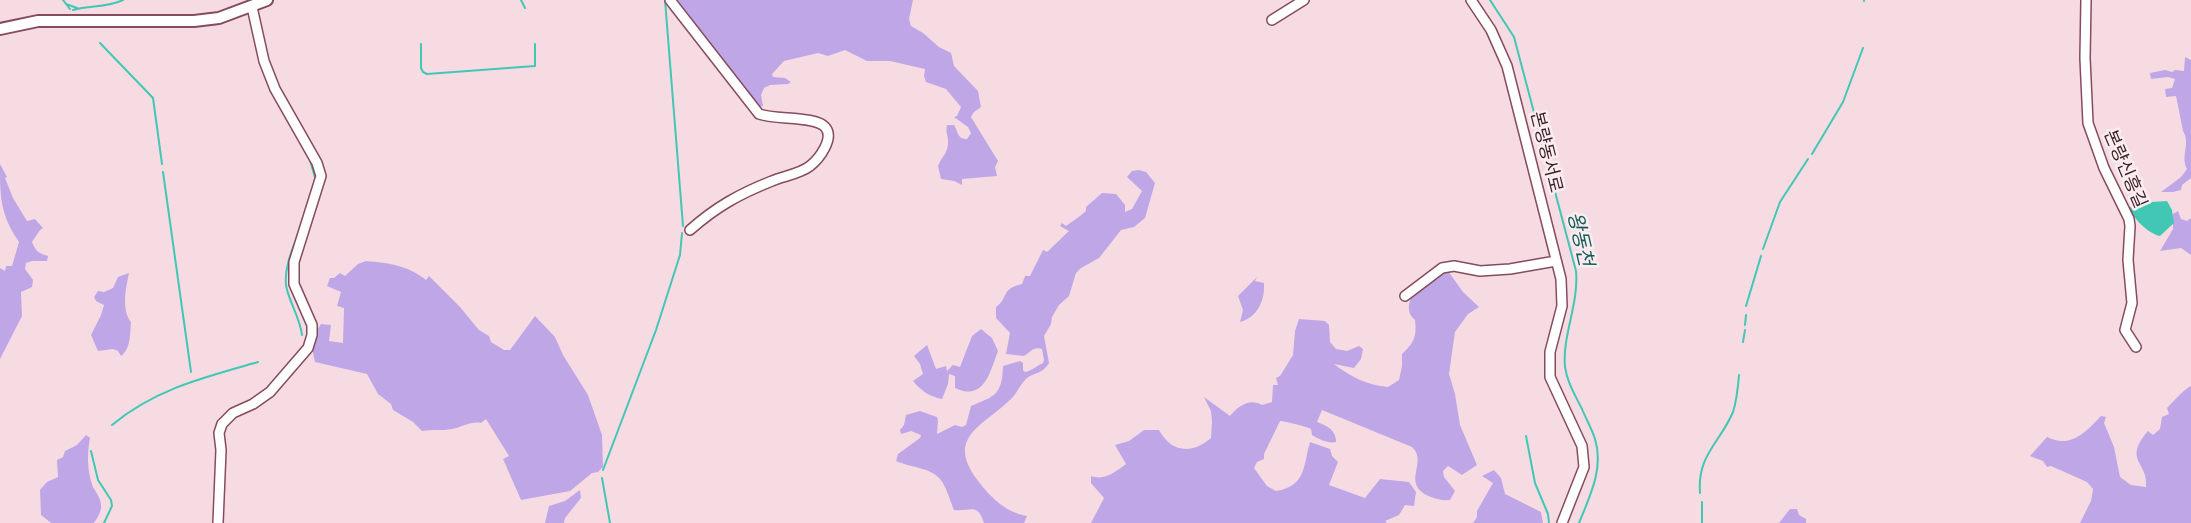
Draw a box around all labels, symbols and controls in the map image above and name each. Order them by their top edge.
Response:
street label: 본량동서로 [1526,109,1566,195]
street label: 본량신흥길 [2099,127,2151,211]
water label: 왕동천 [1562,209,1598,269]

